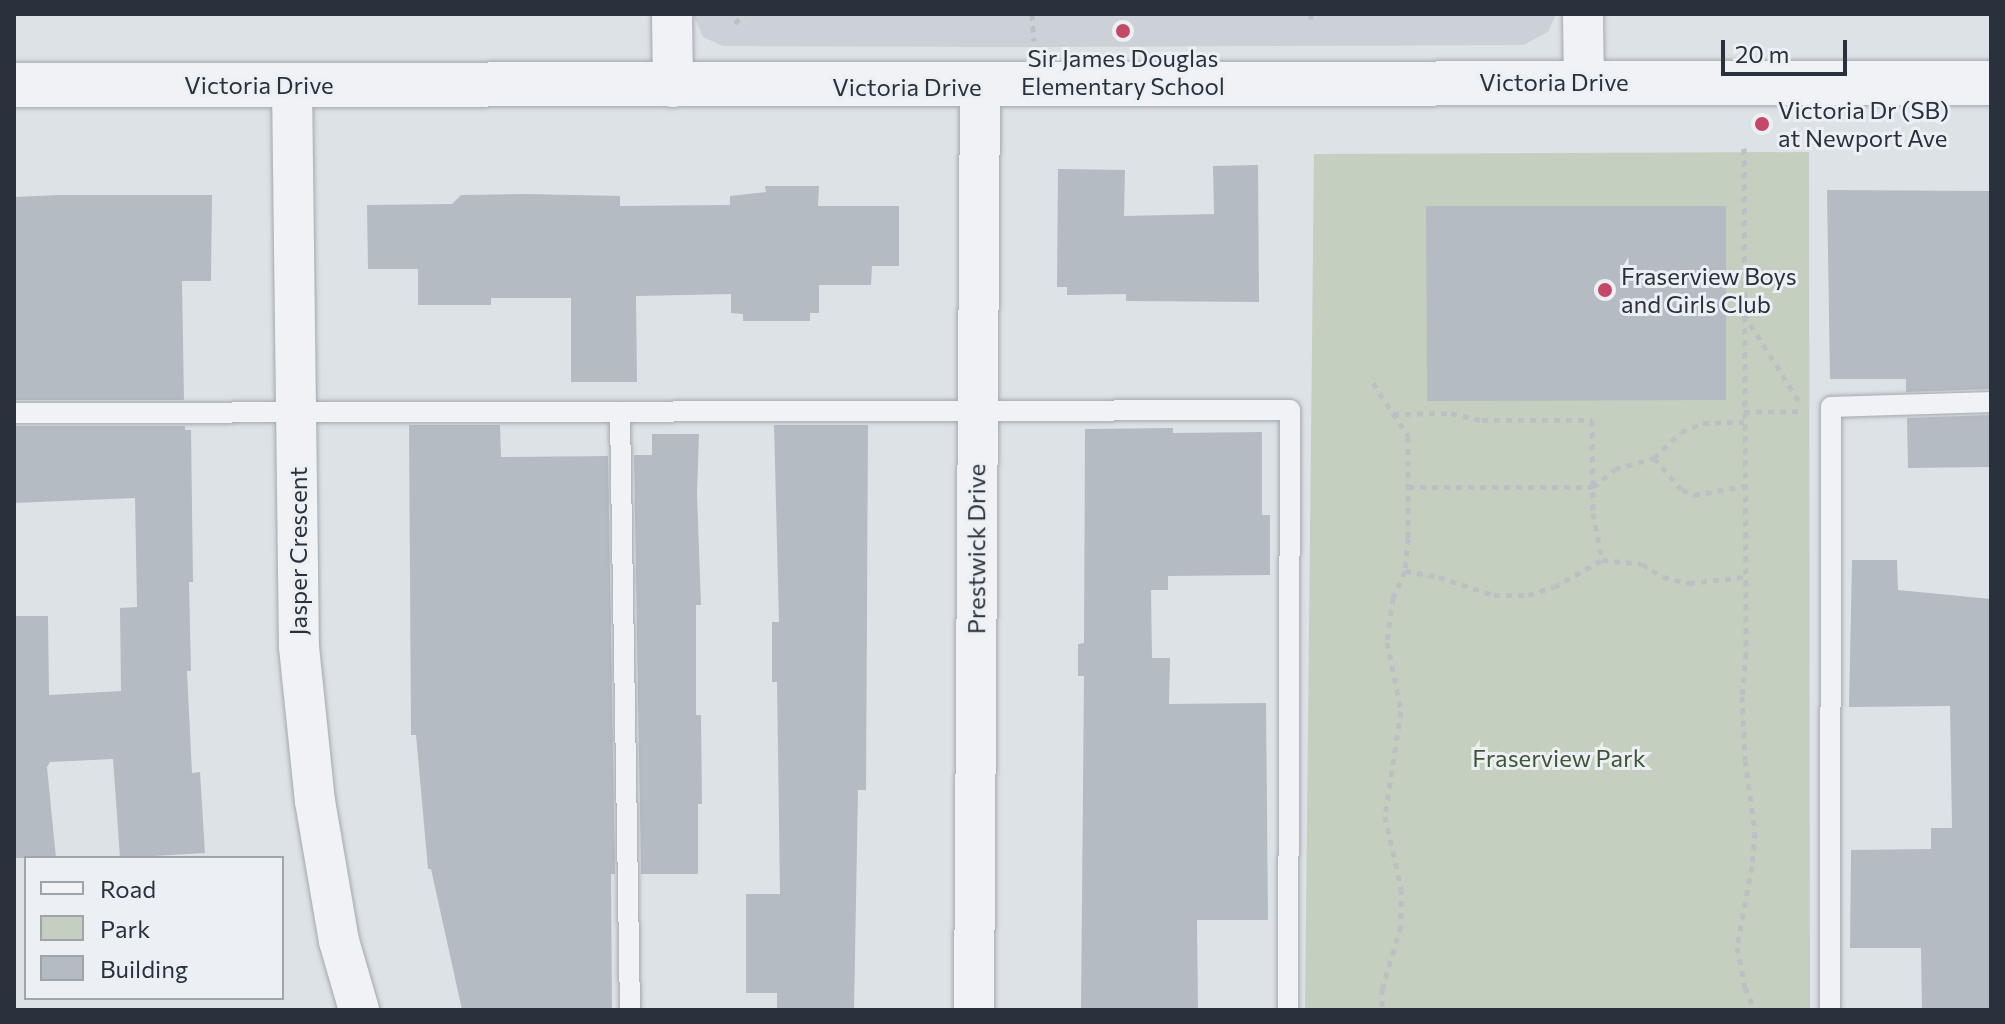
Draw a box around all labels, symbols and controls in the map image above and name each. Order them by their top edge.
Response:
marker: Sir James Douglas Elementary School [1114,22,1132,40]
scale bar [1725,24,1851,74]
text: 20 m [1735,39,1789,68]
place label: Sir James Douglas Elementary School [1021,44,1225,100]
street label: Victoria Drive [1479,68,1629,96]
street label: Victoria Drive [184,71,334,99]
street label: Victoria Drive [832,73,982,101]
place label: Victoria Dr (SB) at Newport Ave [1778,96,1949,152]
marker: Victoria Dr (SB) at Newport Ave [1753,115,1771,133]
place label: Fraserview Boys and Girls Club [1621,262,1797,318]
marker: Fraserview Boys and Girls Club [1596,281,1614,299]
street label: Prestwick Drive [962,464,990,634]
street label: Jasper Crescent [284,467,312,635]
park label: Fraserview Park [1472,744,1646,772]
legend [24,856,284,1000]
text: Road [100,874,156,903]
text: Park [100,914,150,943]
text: Building [100,954,188,983]

